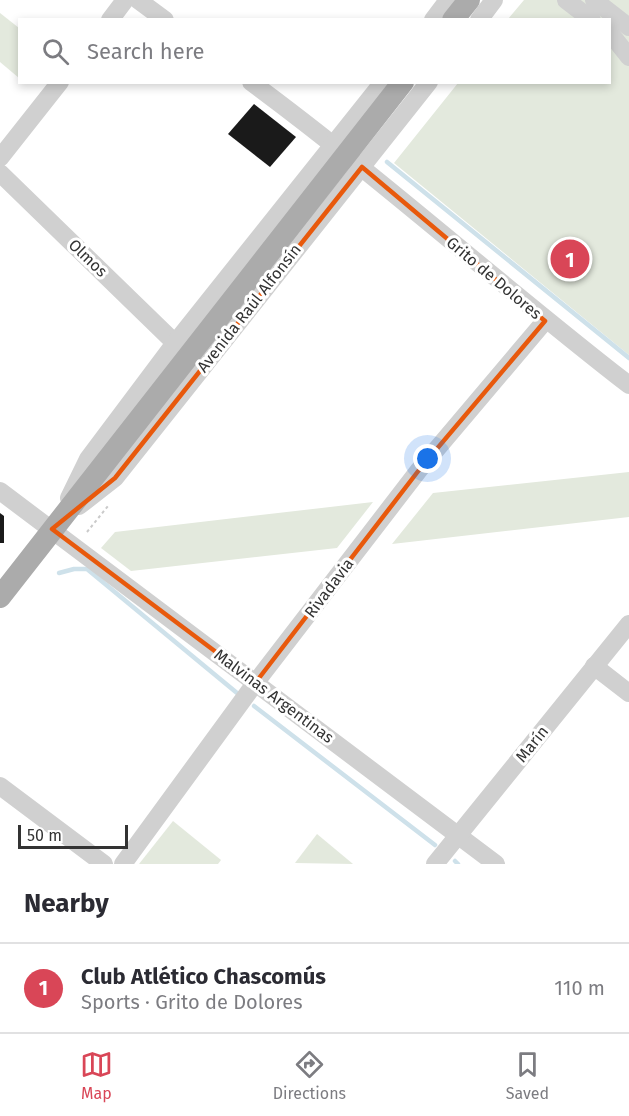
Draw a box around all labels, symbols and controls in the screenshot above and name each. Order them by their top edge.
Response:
search box [18,18,611,84]
icon: search [39,35,72,68]
text: Search here [87,38,205,65]
street label: Grito de Dolores [443,233,545,323]
street label: Olmos [65,235,111,281]
pin: 1 [550,236,590,282]
street label: Avenida Raúl Alfonsín [193,240,305,376]
your location [413,444,442,473]
street label: Rivadavia [300,554,358,622]
street label: Malvinas Argentinas [211,645,337,747]
street label: Marín [512,722,552,766]
scale bar [18,822,128,850]
text: 50 m [27,826,62,845]
text: Nearby [24,888,109,919]
text: Club Atlético Chascomús [81,963,326,990]
text: 1 [39,976,48,1000]
text: 110 m [554,976,605,1000]
text: Sports · Grito de Dolores [81,990,303,1014]
tab: Map [80,1048,113,1103]
tab: Directions [273,1048,346,1103]
tab: Saved [506,1048,549,1103]

